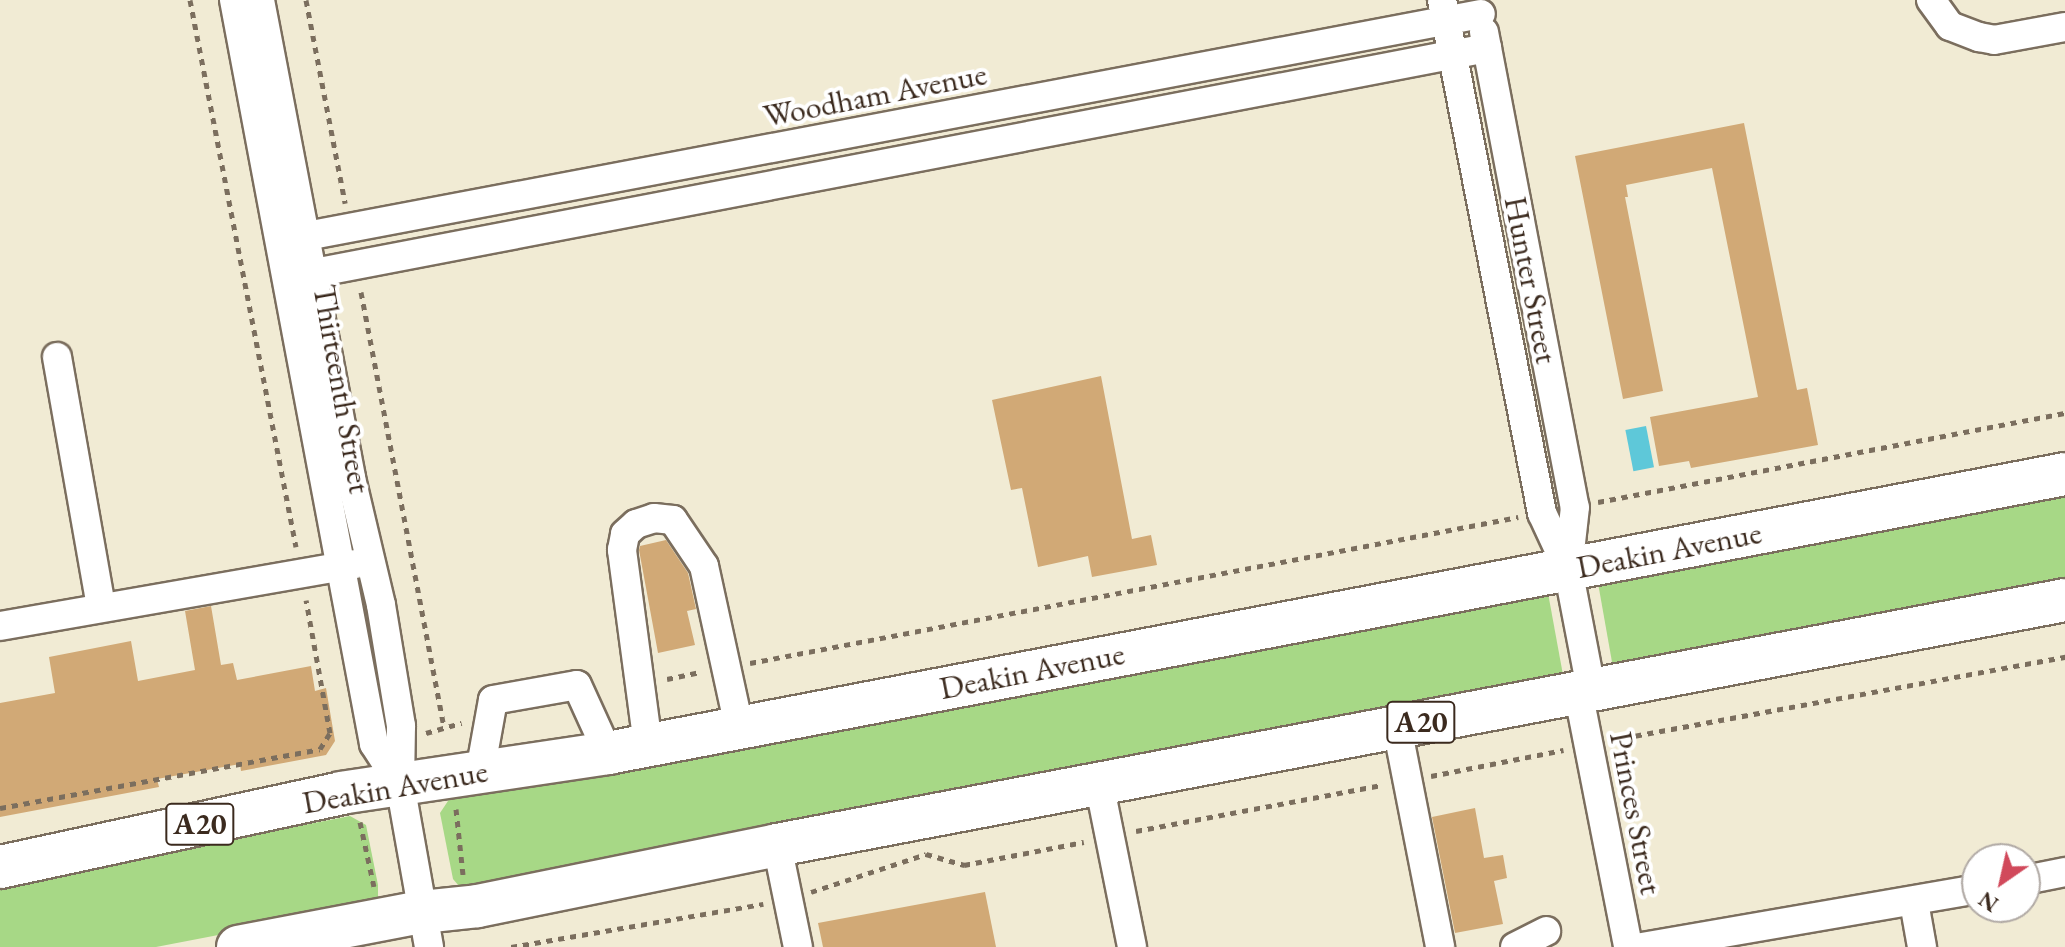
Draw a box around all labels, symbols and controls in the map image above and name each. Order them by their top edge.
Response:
street label: Woodham Avenue [760,55,990,135]
street label: Hunter Street [1496,193,1566,367]
street label: Thirteenth Street [305,282,379,496]
street label: Deakin Avenue [1573,513,1765,587]
street label: Deakin Avenue [936,634,1128,708]
road number: A20 [1385,696,1457,748]
street label: Princes Street [1601,728,1671,898]
street label: Deakin Avenue [299,752,491,822]
road number: A20 [164,798,236,850]
north arrow [1961,843,2041,923]
text: N [1973,885,2004,919]

